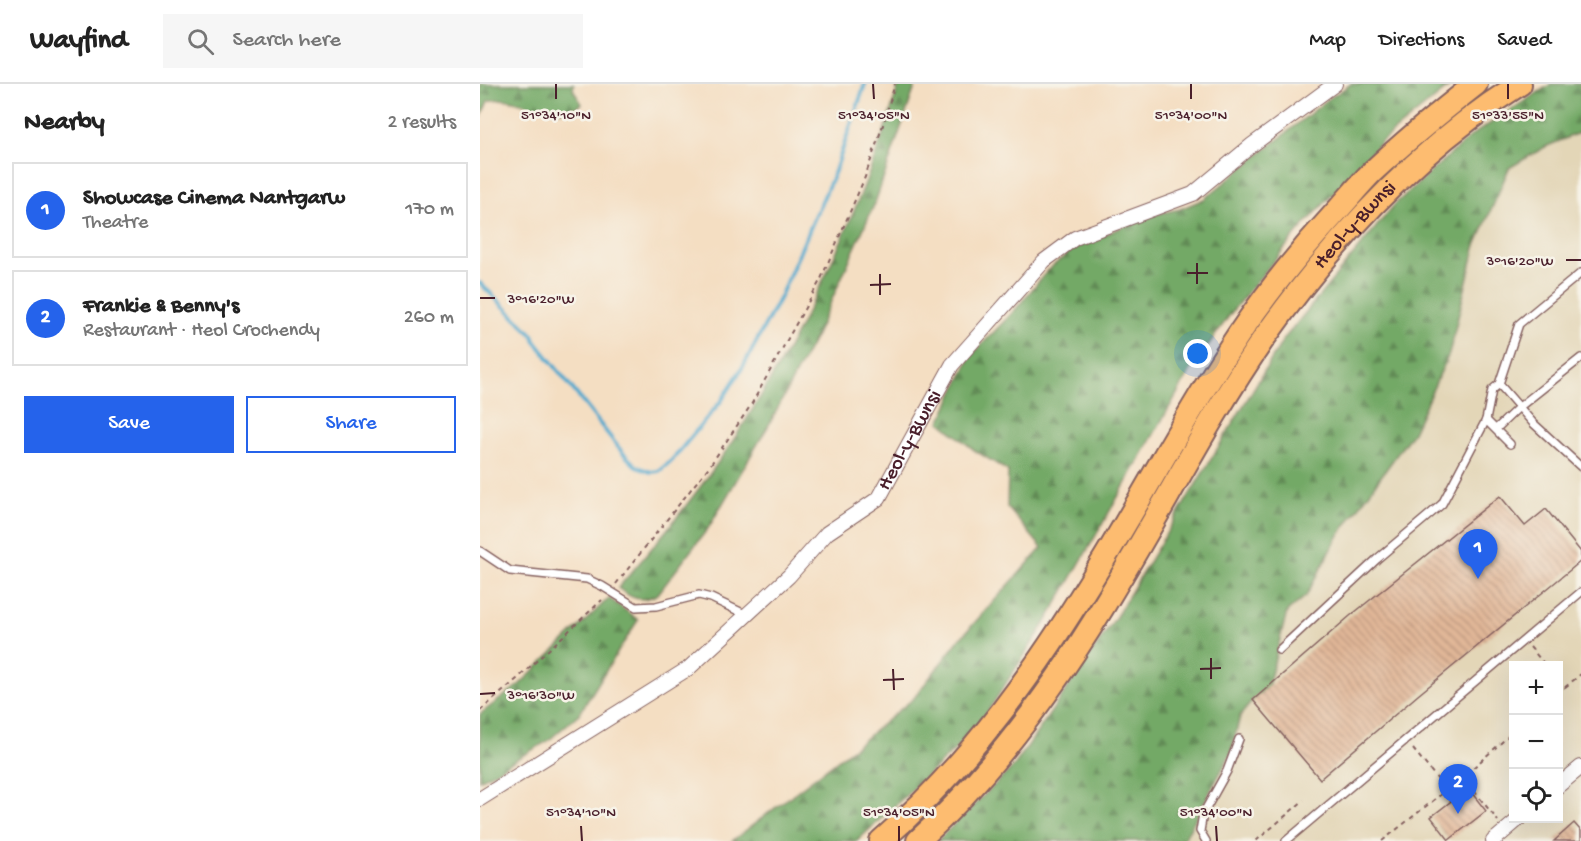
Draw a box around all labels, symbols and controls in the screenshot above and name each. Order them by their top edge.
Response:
search box [163,14,583,68]
text: Wayfind [30,25,127,58]
icon: search [184,25,217,58]
text: Search here [232,28,341,54]
text: Map [1309,29,1346,54]
text: Directions [1379,29,1464,54]
text: Saved [1497,29,1551,54]
text: 51°34'10"N [521,107,591,125]
text: 51°34'05"N [838,107,910,125]
text: 51°34'00"N [1155,107,1227,125]
text: 51°33'55"N [1472,107,1544,125]
text: Nearby [24,108,105,139]
text: 2 results [387,112,456,135]
street label: Heol-y-Bwnsi [1309,176,1402,275]
text: Showcase Cinema Nantgarw [83,186,345,212]
text: 1 [41,199,50,222]
text: 170 m [405,199,454,222]
text: Theatre [83,212,148,235]
text: 3°16'20"W [1486,253,1554,271]
text: 3°16'20"W [507,291,575,309]
text: Frankie & Benny's [83,294,239,320]
text: 2 [41,307,50,330]
text: 260 m [404,307,454,330]
text: Restaurant · Heol Crochendy [83,320,320,343]
your location [1183,339,1212,368]
street label: Heol-y-Bwnsi [873,386,948,495]
button: Save [24,396,234,453]
button: Share [246,396,456,453]
pin: 1 [1458,530,1498,579]
map controls [1509,661,1563,823]
button: + [1509,661,1563,715]
text: 3°16'30"W [506,687,575,705]
button: − [1509,715,1563,769]
pin: 2 [1438,764,1478,814]
button: locate [1509,769,1563,823]
text: 51°34'10"N [546,804,616,822]
text: 51°34'05"N [863,804,935,822]
text: 51°34'00"N [1180,804,1252,822]

